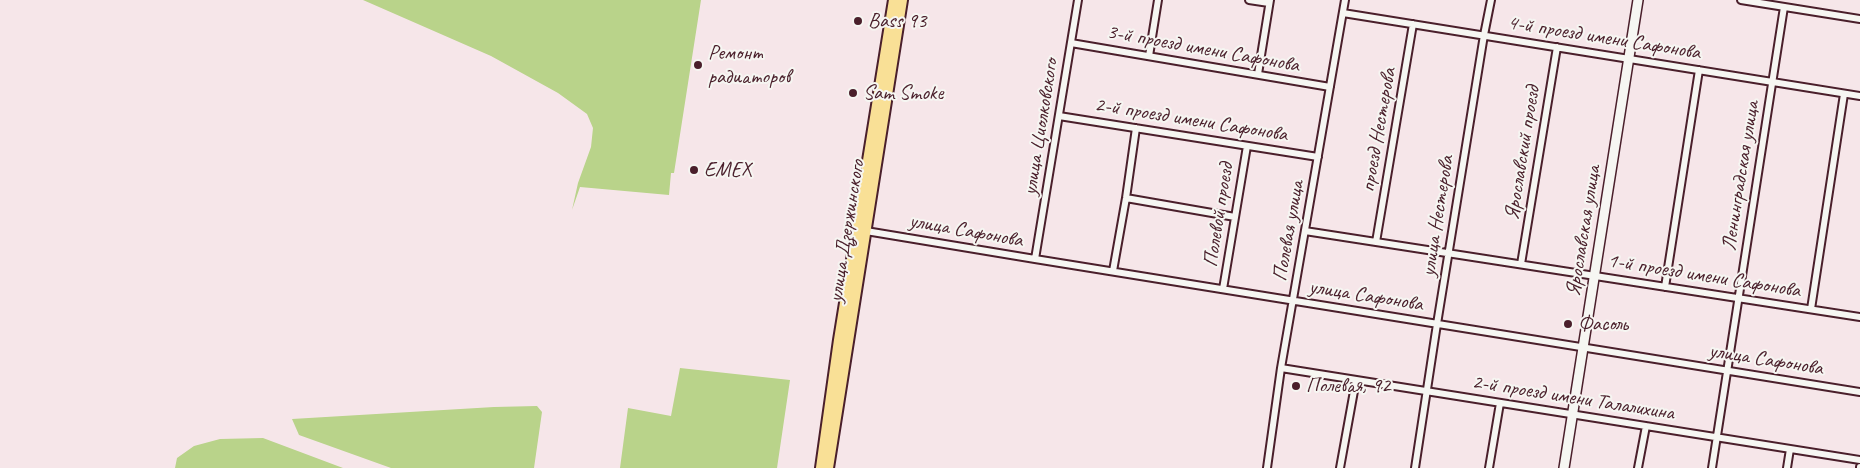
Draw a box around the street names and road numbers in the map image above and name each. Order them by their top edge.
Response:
street label: 4-й проезд имени Сафонова [1506,10,1702,66]
street label: 3-й проезд имени Сафонова [1105,20,1301,78]
street label: улица Циолковского [1018,57,1064,197]
street label: проезд Нестерова [1356,66,1402,194]
street label: Ярославский проезд [1500,84,1546,222]
street label: 2-й проезд имени Сафонова [1093,92,1289,148]
street label: Ленинградская улица [1717,99,1765,253]
street label: улица Нестерова [1416,154,1460,278]
street label: улица Дзержинского [823,158,871,304]
street label: Полевой проезд [1198,161,1240,269]
street label: Ярославская улица [1561,164,1607,298]
street label: Полевая улица [1268,179,1310,283]
street label: улица Сафонова [907,209,1025,253]
street label: 1-й проезд имени Сафонова [1606,248,1802,304]
street label: улица Сафонова [1307,275,1425,317]
street label: улица Сафонова [1707,339,1825,381]
street label: 2-й проезд имени Талалихина [1470,370,1676,426]

